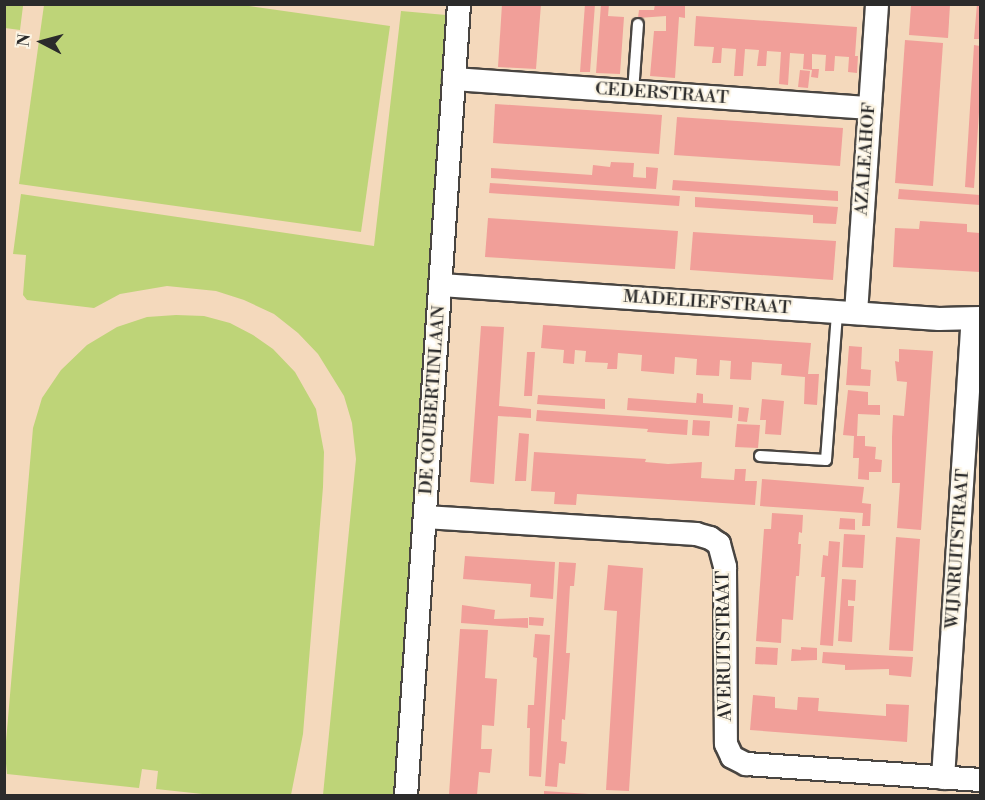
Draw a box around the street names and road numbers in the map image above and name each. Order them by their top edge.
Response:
street label: CEDERSTRAAT [594,79,730,109]
street label: AZALEAHOF [851,102,881,216]
street label: MADELIEFSTRAAT [622,286,792,320]
street label: DE COUBERTINLAAN [416,305,450,495]
street label: WIJNRUITSTRAAT [942,468,974,630]
street label: AVERUITSTRAAT [713,570,737,722]

